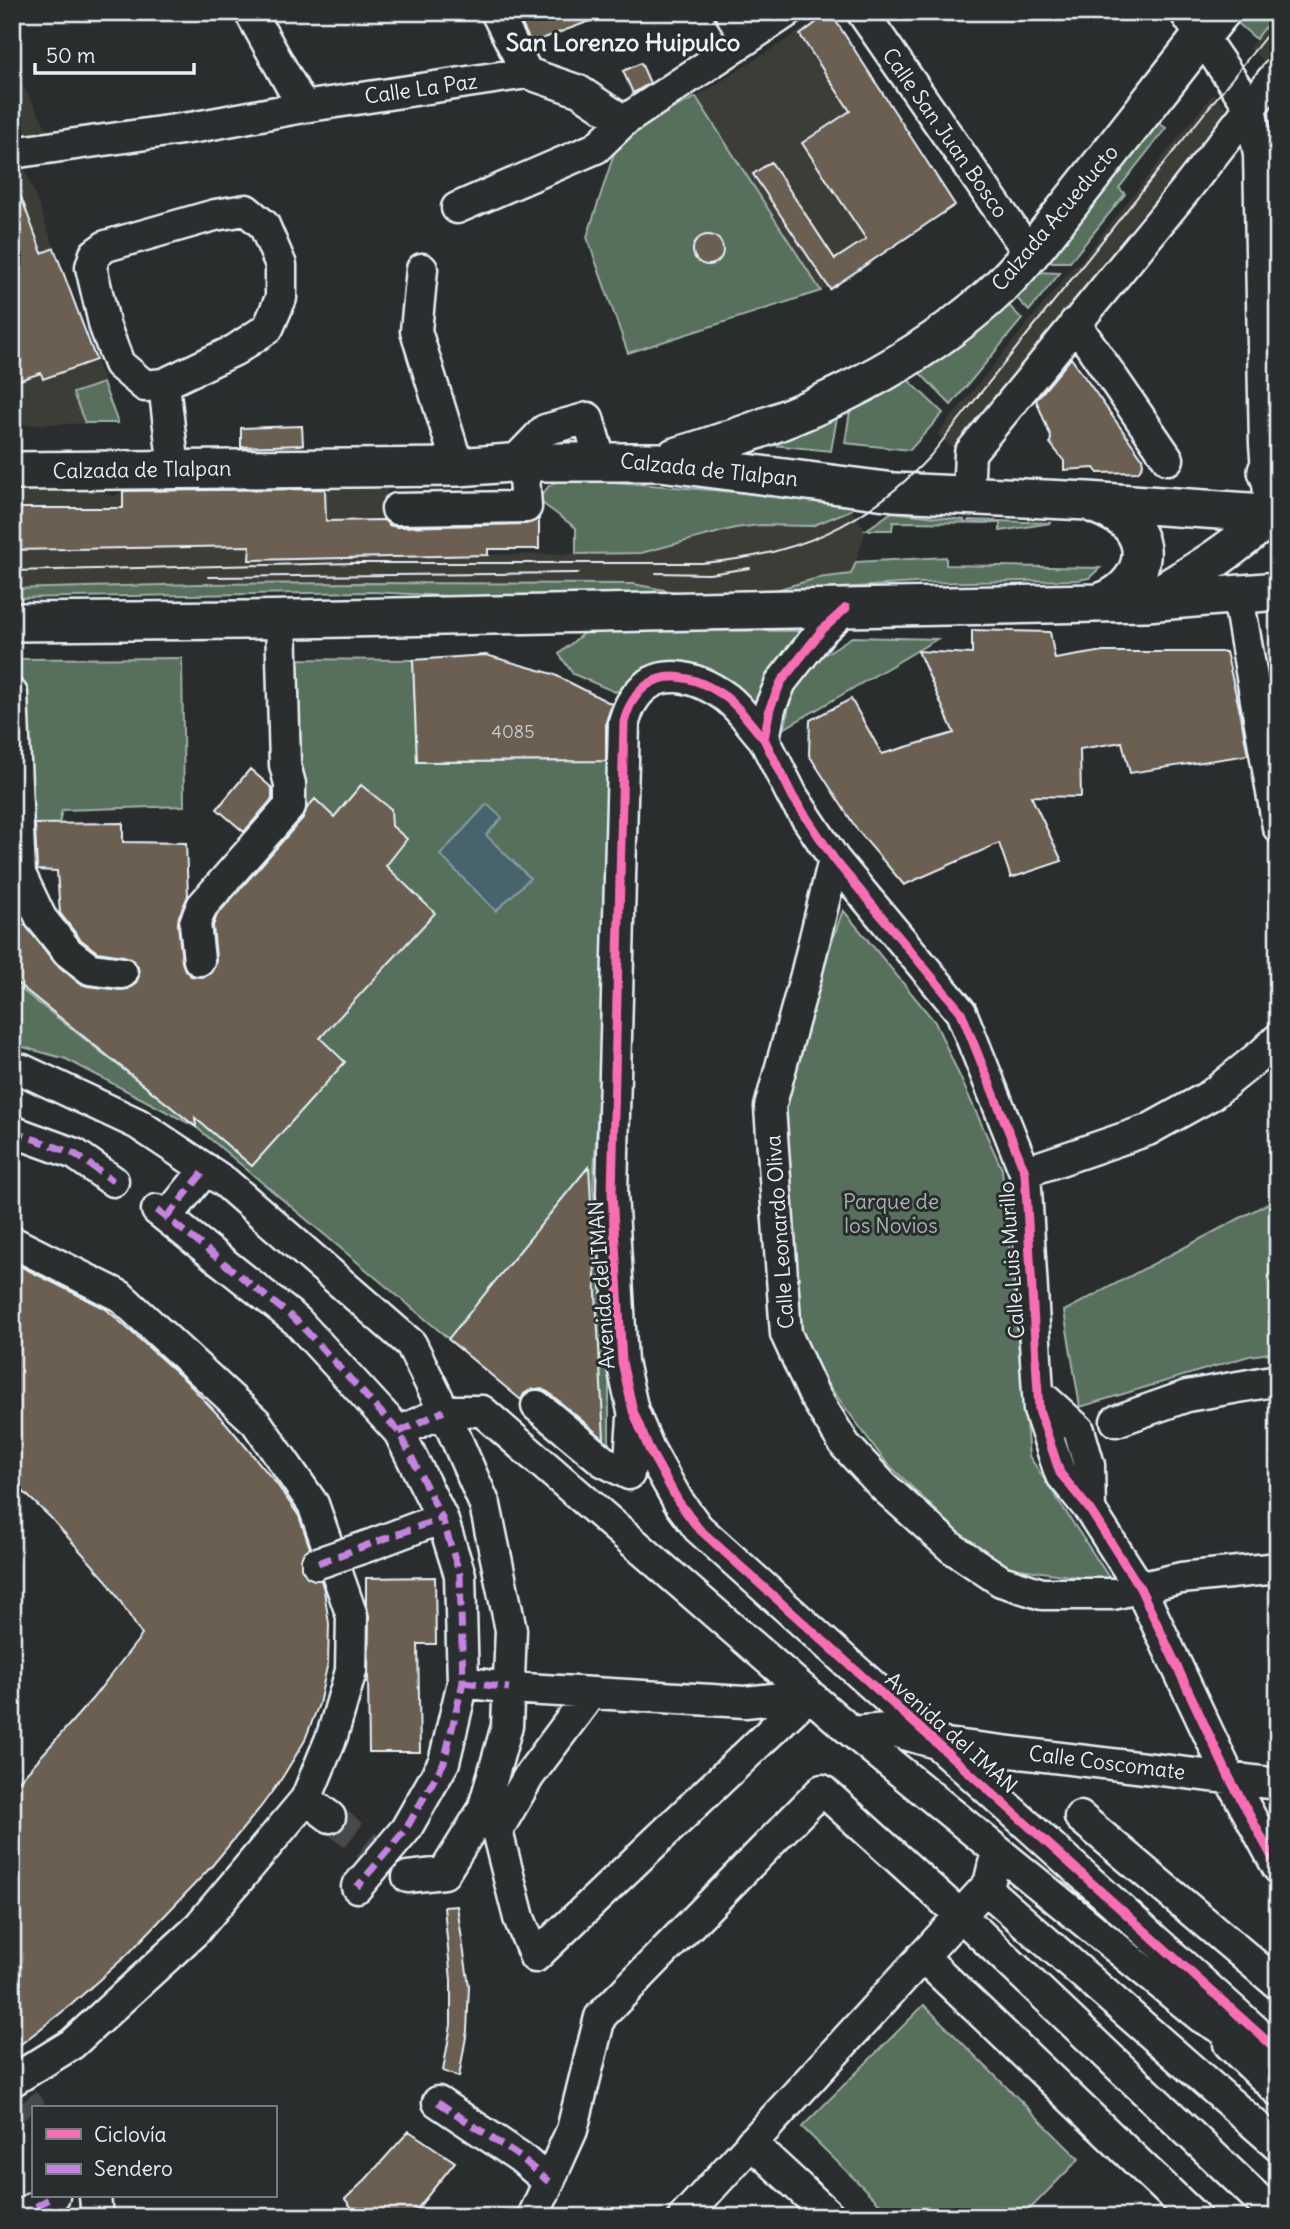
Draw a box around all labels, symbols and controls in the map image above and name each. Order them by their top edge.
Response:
district label: San Lorenzo Huipulco [506,27,740,57]
scale bar [35,32,194,76]
text: 50 m [46,42,95,69]
street label: Calle San Juan Bosco [877,42,1014,223]
street label: Calle La Paz [363,67,479,110]
street label: Calzada Acueducto [985,139,1124,297]
street label: Calzada de Tlalpan [619,447,799,492]
street label: Calzada de Tlalpan [52,454,231,485]
house number: 4085 [492,720,534,743]
street label: Calle Leonardo Oliva [759,1134,800,1330]
street label: Calle Luis Murillo [993,1180,1030,1340]
park label: Parque de los Novios [843,1188,939,1239]
street label: Avenida del IMAN [582,1200,621,1370]
street label: Avenida del IMAN [880,1666,1023,1799]
street label: Calle Coscomate [1027,1740,1187,1785]
legend [32,2106,276,2198]
text: Ciclovía [94,2121,167,2148]
text: Sendero [94,2155,173,2182]

